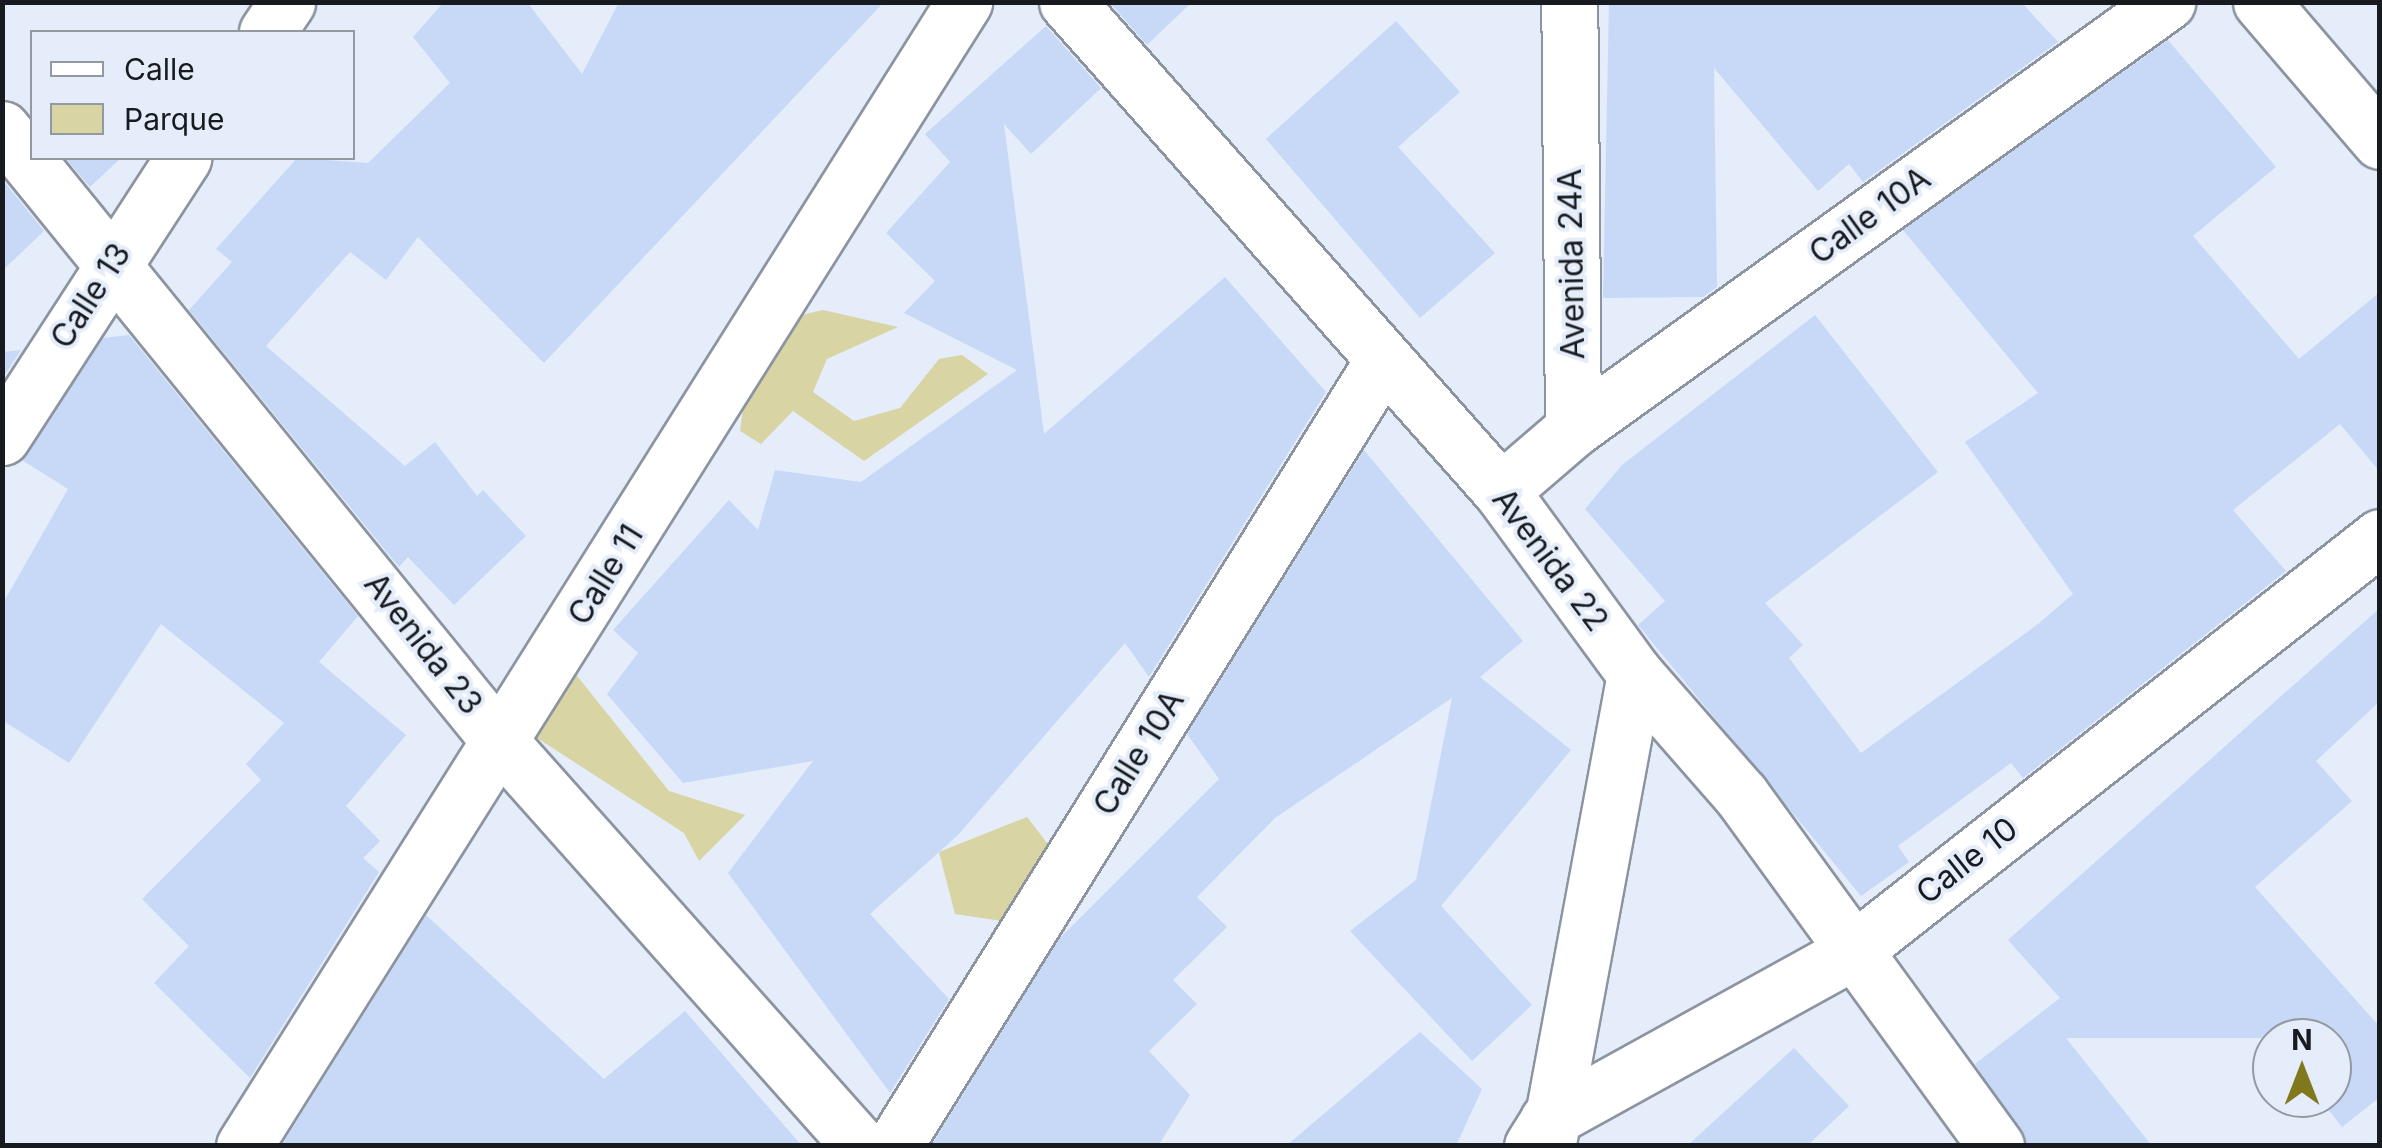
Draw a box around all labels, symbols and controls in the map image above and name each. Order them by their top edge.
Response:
legend [30,30,355,160]
text: Calle [124,51,195,87]
text: Parque [124,101,224,137]
street label: Calle 10A [1802,159,1938,273]
street label: Avenida 24A [1551,168,1593,360]
street label: Calle 13 [43,236,139,356]
street label: Avenida 22 [1484,481,1616,639]
street label: Calle 11 [560,518,652,632]
street label: Avenida 23 [356,566,490,722]
street label: Calle 10A [1086,684,1192,822]
street label: Calle 10 [1909,810,2025,912]
north arrow [2252,1018,2352,1118]
text: N [2291,1023,2313,1057]

